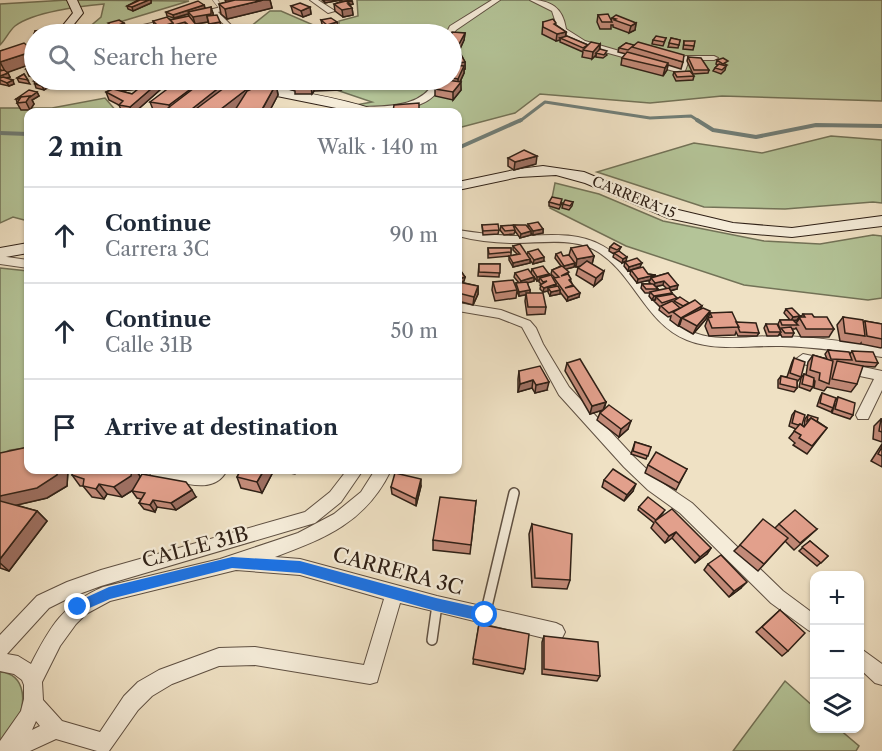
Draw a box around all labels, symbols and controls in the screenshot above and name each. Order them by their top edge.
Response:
search box [24,24,462,90]
icon: search [45,41,78,74]
text: Search here [93,44,218,71]
text: 2 min [48,131,123,163]
text: Walk · 140 m [317,135,438,159]
street label: CARRERA 15 [590,172,678,222]
text: Continue [105,210,211,237]
icon: ahead [48,219,81,252]
text: 90 m [390,223,438,247]
text: Carrera 3C [105,237,209,261]
text: Continue [105,306,211,333]
icon: ahead [48,315,81,348]
text: 50 m [391,319,438,343]
text: Calle 31B [105,333,193,357]
icon: arrive [48,411,81,444]
text: Arrive at destination [105,414,338,441]
street label: CALLE 31B [139,521,251,573]
street label: CARRERA 3C [330,542,466,600]
map controls [810,571,864,733]
button: + [810,571,864,625]
route end [64,593,90,619]
route start [471,601,497,627]
button: − [810,625,864,679]
button: layers [810,679,864,733]

